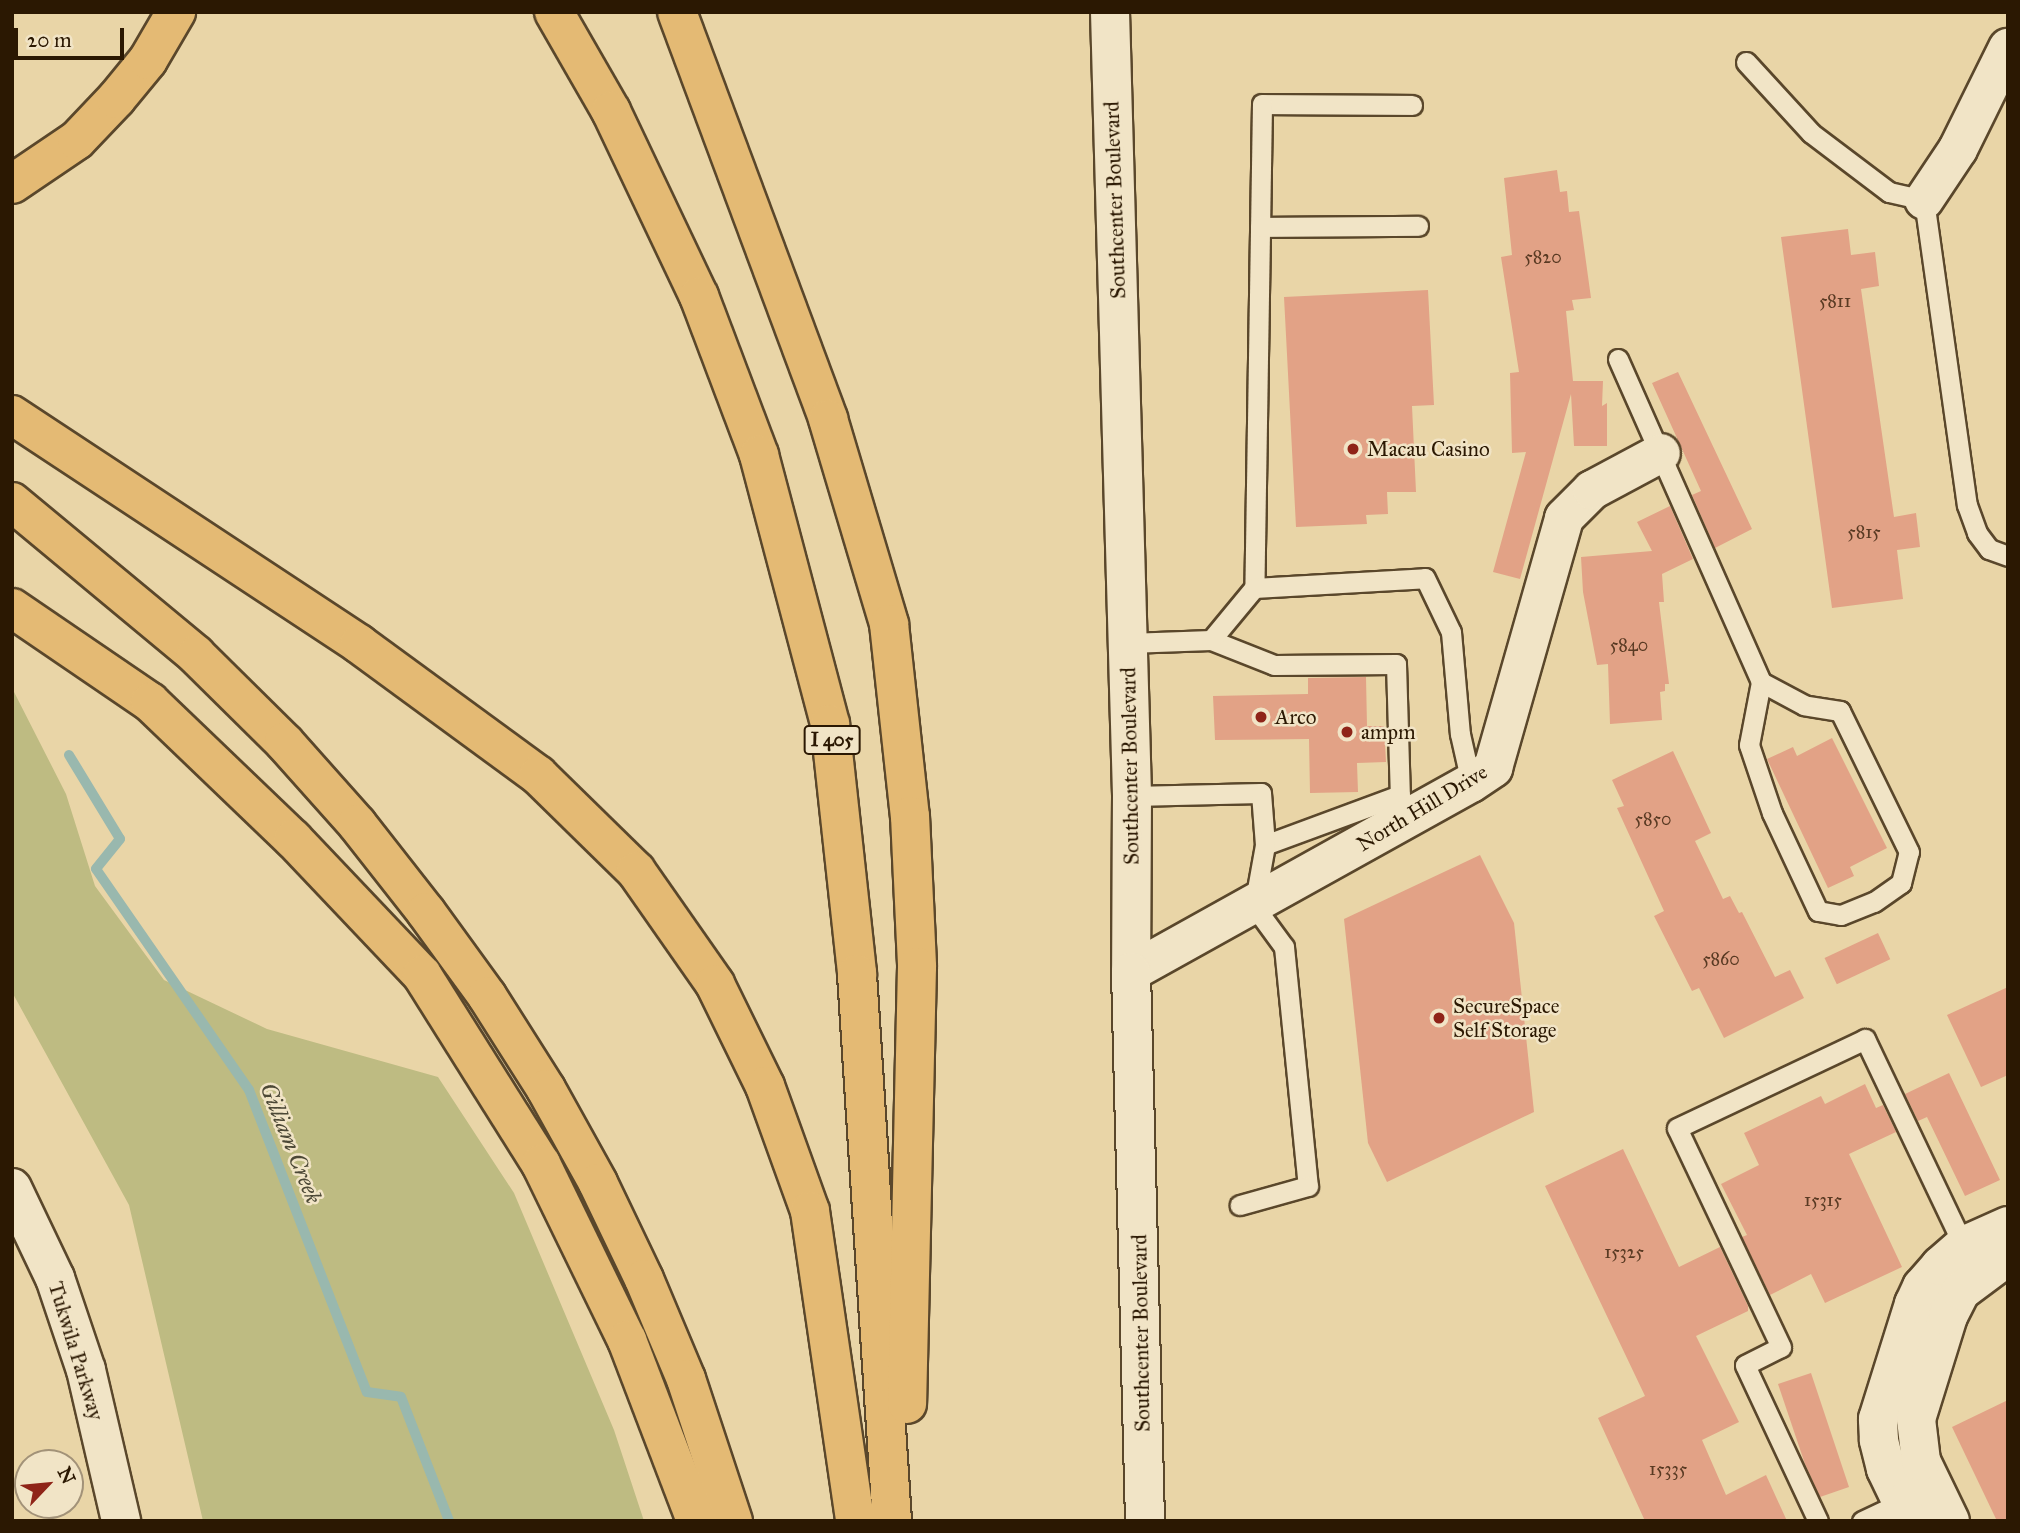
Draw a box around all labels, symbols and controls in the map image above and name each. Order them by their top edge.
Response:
scale bar [18,14,128,58]
text: 20 m [27,27,72,53]
street label: Southcenter Boulevard [1099,101,1131,299]
house number: 5820 [1524,246,1562,268]
house number: 5811 [1819,290,1851,312]
place label: Macau Casino [1367,436,1490,462]
marker: Macau Casino [1345,441,1361,457]
house number: 5815 [1847,521,1881,543]
house number: 5840 [1610,634,1648,656]
street label: Southcenter Boulevard [1116,667,1144,865]
place label: Arco [1275,704,1317,730]
marker: Arco [1253,709,1269,725]
place label: ampm [1361,719,1416,745]
road number: I 405 [802,724,862,755]
marker: ampm [1339,724,1355,740]
street label: North Hill Drive [1352,759,1492,857]
house number: 5850 [1635,808,1671,830]
house number: 5860 [1702,948,1740,970]
place label: SecureSpace Self Storage [1453,993,1559,1043]
marker: SecureSpace Self Storage [1431,1010,1447,1026]
water label: Gilliam Creek [254,1078,328,1208]
house number: 15315 [1804,1189,1842,1211]
street label: Southcenter Boulevard [1127,1234,1155,1432]
house number: 15325 [1604,1241,1644,1263]
street label: Tukwila Parkway [43,1279,109,1423]
north arrow [14,1449,84,1519]
house number: 15335 [1649,1458,1687,1480]
text: N [53,1463,80,1488]

